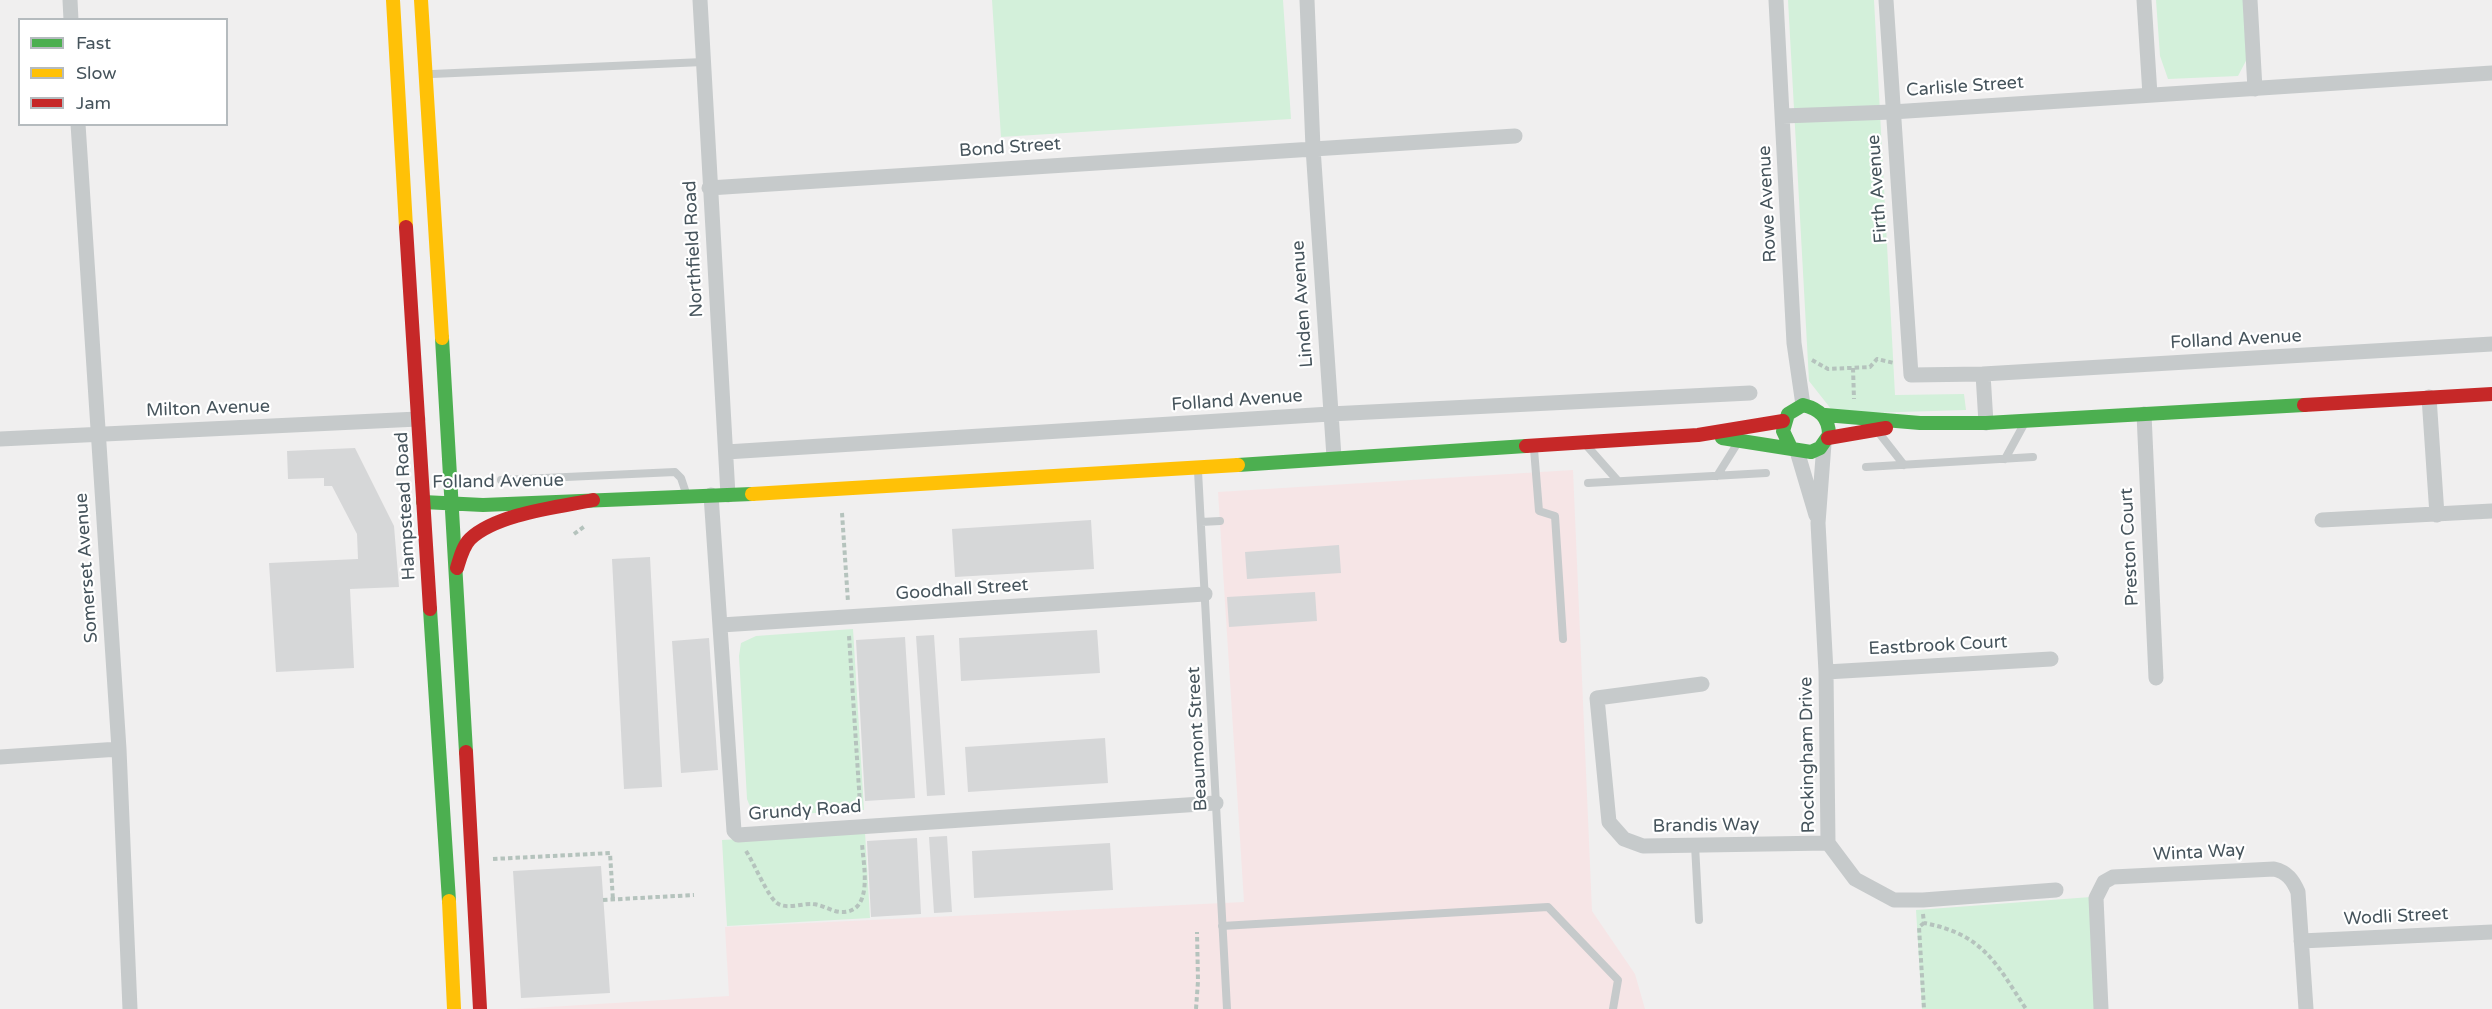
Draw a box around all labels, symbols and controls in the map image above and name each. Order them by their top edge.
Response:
legend [18,18,228,126]
text: Fast [76,32,111,54]
text: Slow [76,62,117,84]
street label: Carlisle Street [1905,72,2025,102]
text: Jam [76,92,111,114]
street label: Bond Street [958,134,1062,162]
street label: Firth Avenue [1863,134,1893,244]
street label: Rowe Avenue [1754,145,1782,263]
street label: Northfield Road [680,180,708,318]
street label: Linden Avenue [1288,240,1318,368]
street label: Folland Avenue [2170,326,2302,354]
street label: Folland Avenue [1171,386,1303,416]
street label: Milton Avenue [146,396,270,422]
street label: Hampstead Road [391,431,421,581]
street label: Folland Avenue [432,470,564,494]
street label: Preston Court [2116,487,2144,607]
street label: Somerset Avenue [71,492,103,644]
street label: Goodhall Street [895,575,1029,605]
street label: Eastbrook Court [1868,632,2008,660]
street label: Beaumont Street [1183,666,1213,812]
street label: Rockingham Drive [1796,677,1820,833]
street label: Grundy Road [748,796,862,826]
street label: Brandis Way [1653,814,1759,838]
street label: Winta Way [2152,840,2246,866]
street label: Wodli Street [2343,903,2449,931]

